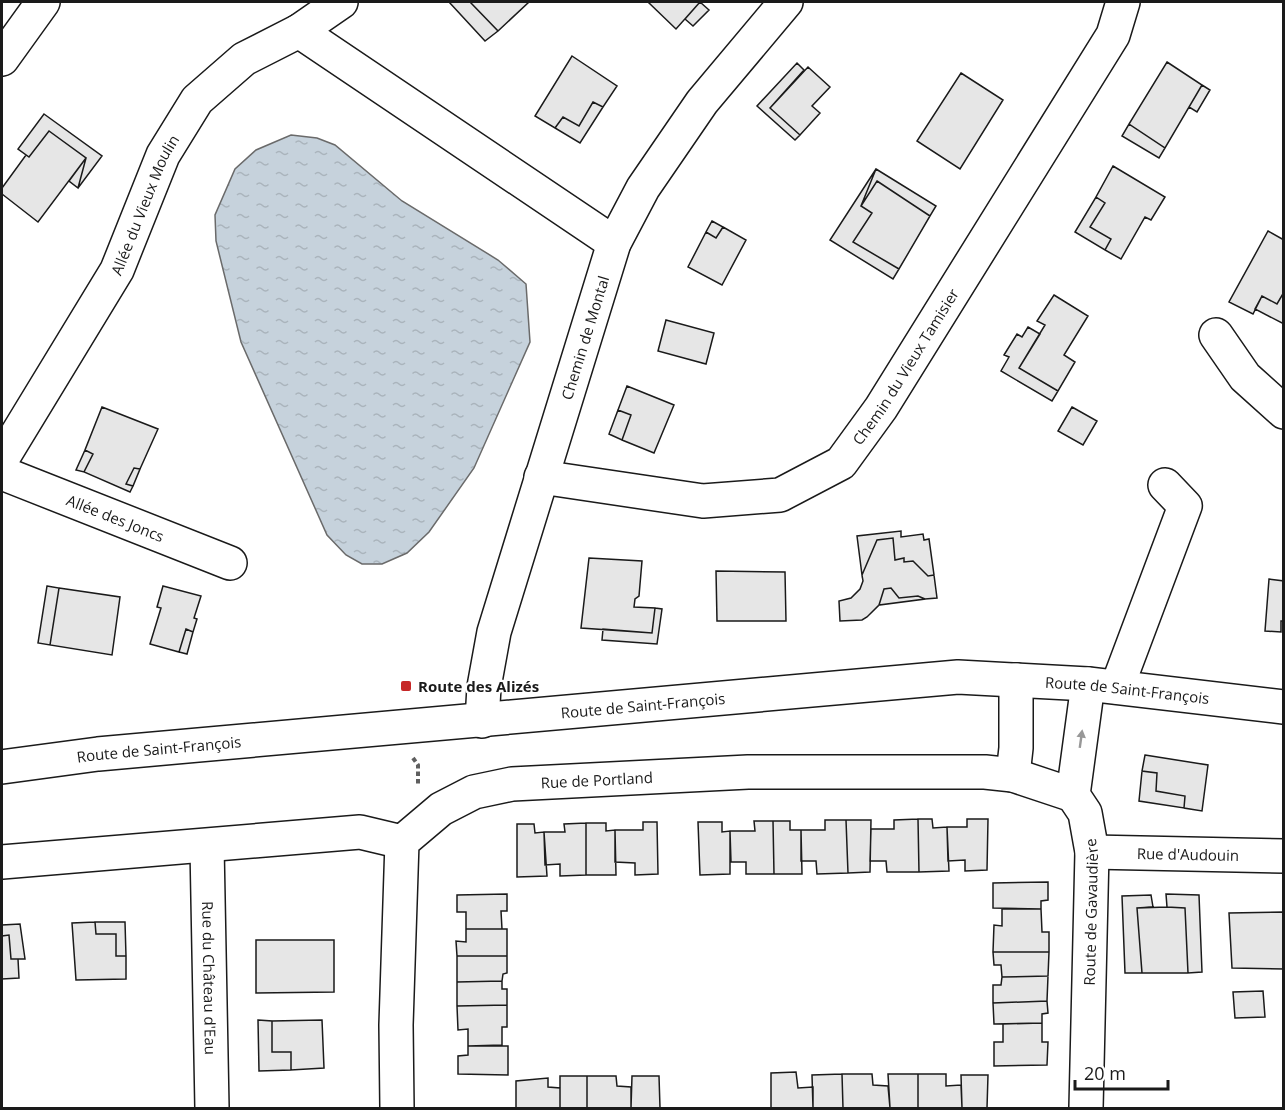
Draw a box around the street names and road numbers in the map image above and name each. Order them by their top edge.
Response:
street label: Allée du Vieux Moulin [106,131,183,278]
street label: Chemin de Montal [556,273,613,402]
street label: Chemin du Vieux Tamisier [848,285,963,449]
street label: Allée des Joncs [64,490,167,546]
street label: Route de Saint-François [1044,672,1210,708]
street label: Route de Saint-François [560,688,726,723]
street label: Route de Saint-François [75,731,242,767]
street label: Rue de Portland [540,767,653,793]
street label: Route de Gavaudière [1079,837,1102,986]
street label: Rue d'Audouin [1137,843,1239,865]
street label: Rue du Château d'Eau [198,901,221,1055]

